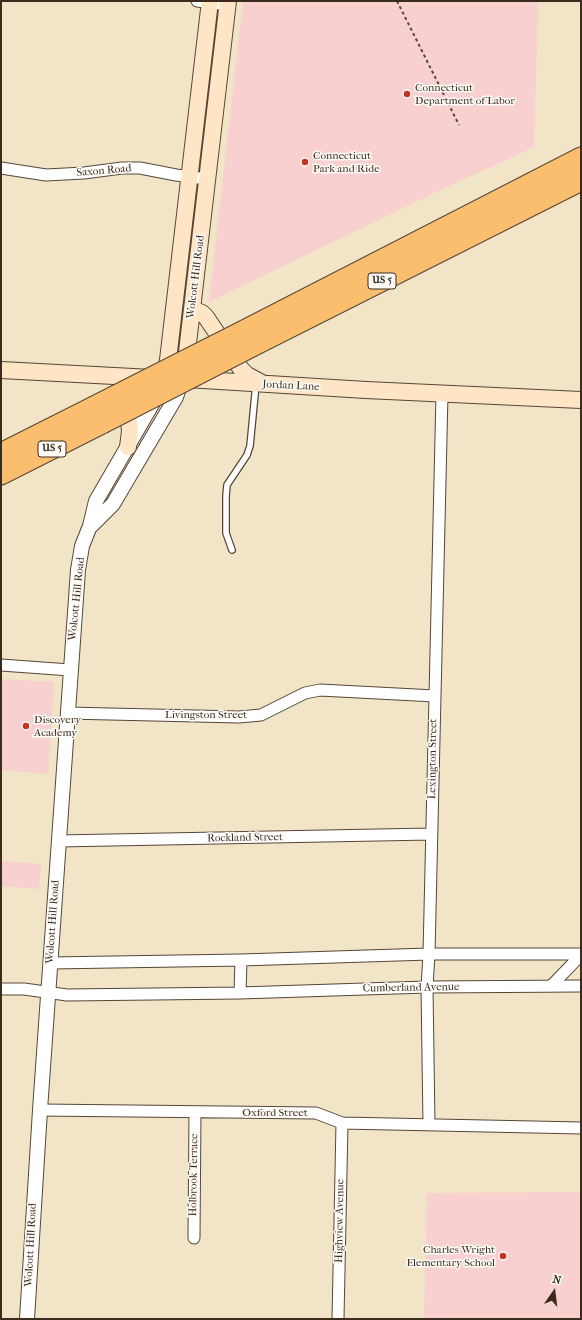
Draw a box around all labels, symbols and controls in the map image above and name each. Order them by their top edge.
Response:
place label: Connecticut Department of Labor [415,81,515,107]
marker: Connecticut Department of Labor [402,89,412,99]
place label: Connecticut Park and Ride [313,149,380,175]
marker: Connecticut Park and Ride [300,157,310,167]
street label: Saxon Road [76,162,132,180]
street label: Wolcott Hill Road [184,235,208,319]
road number: US 5 [368,273,396,289]
street label: Jordan Lane [262,378,320,394]
road number: US 5 [38,441,66,457]
street label: Wolcott Hill Road [66,557,88,641]
street label: Livingston Street [165,708,247,722]
place label: Discovery Academy [34,713,81,739]
street label: Lexington Street [426,719,440,799]
marker: Discovery Academy [21,721,31,731]
street label: Rockland Street [207,831,283,845]
street label: Wolcott Hill Road [43,880,63,964]
street label: Cumberland Avenue [362,981,460,995]
street label: Oxford Street [242,1106,308,1120]
street label: Holbrook Terrace [187,1133,201,1217]
street label: Highview Avenue [333,1179,347,1263]
street label: Wolcott Hill Road [22,1203,40,1287]
place label: Charles Wright Elementary School [406,1243,495,1269]
marker: Charles Wright Elementary School [498,1251,508,1261]
north arrow [534,1272,574,1312]
text: N [551,1273,563,1287]

